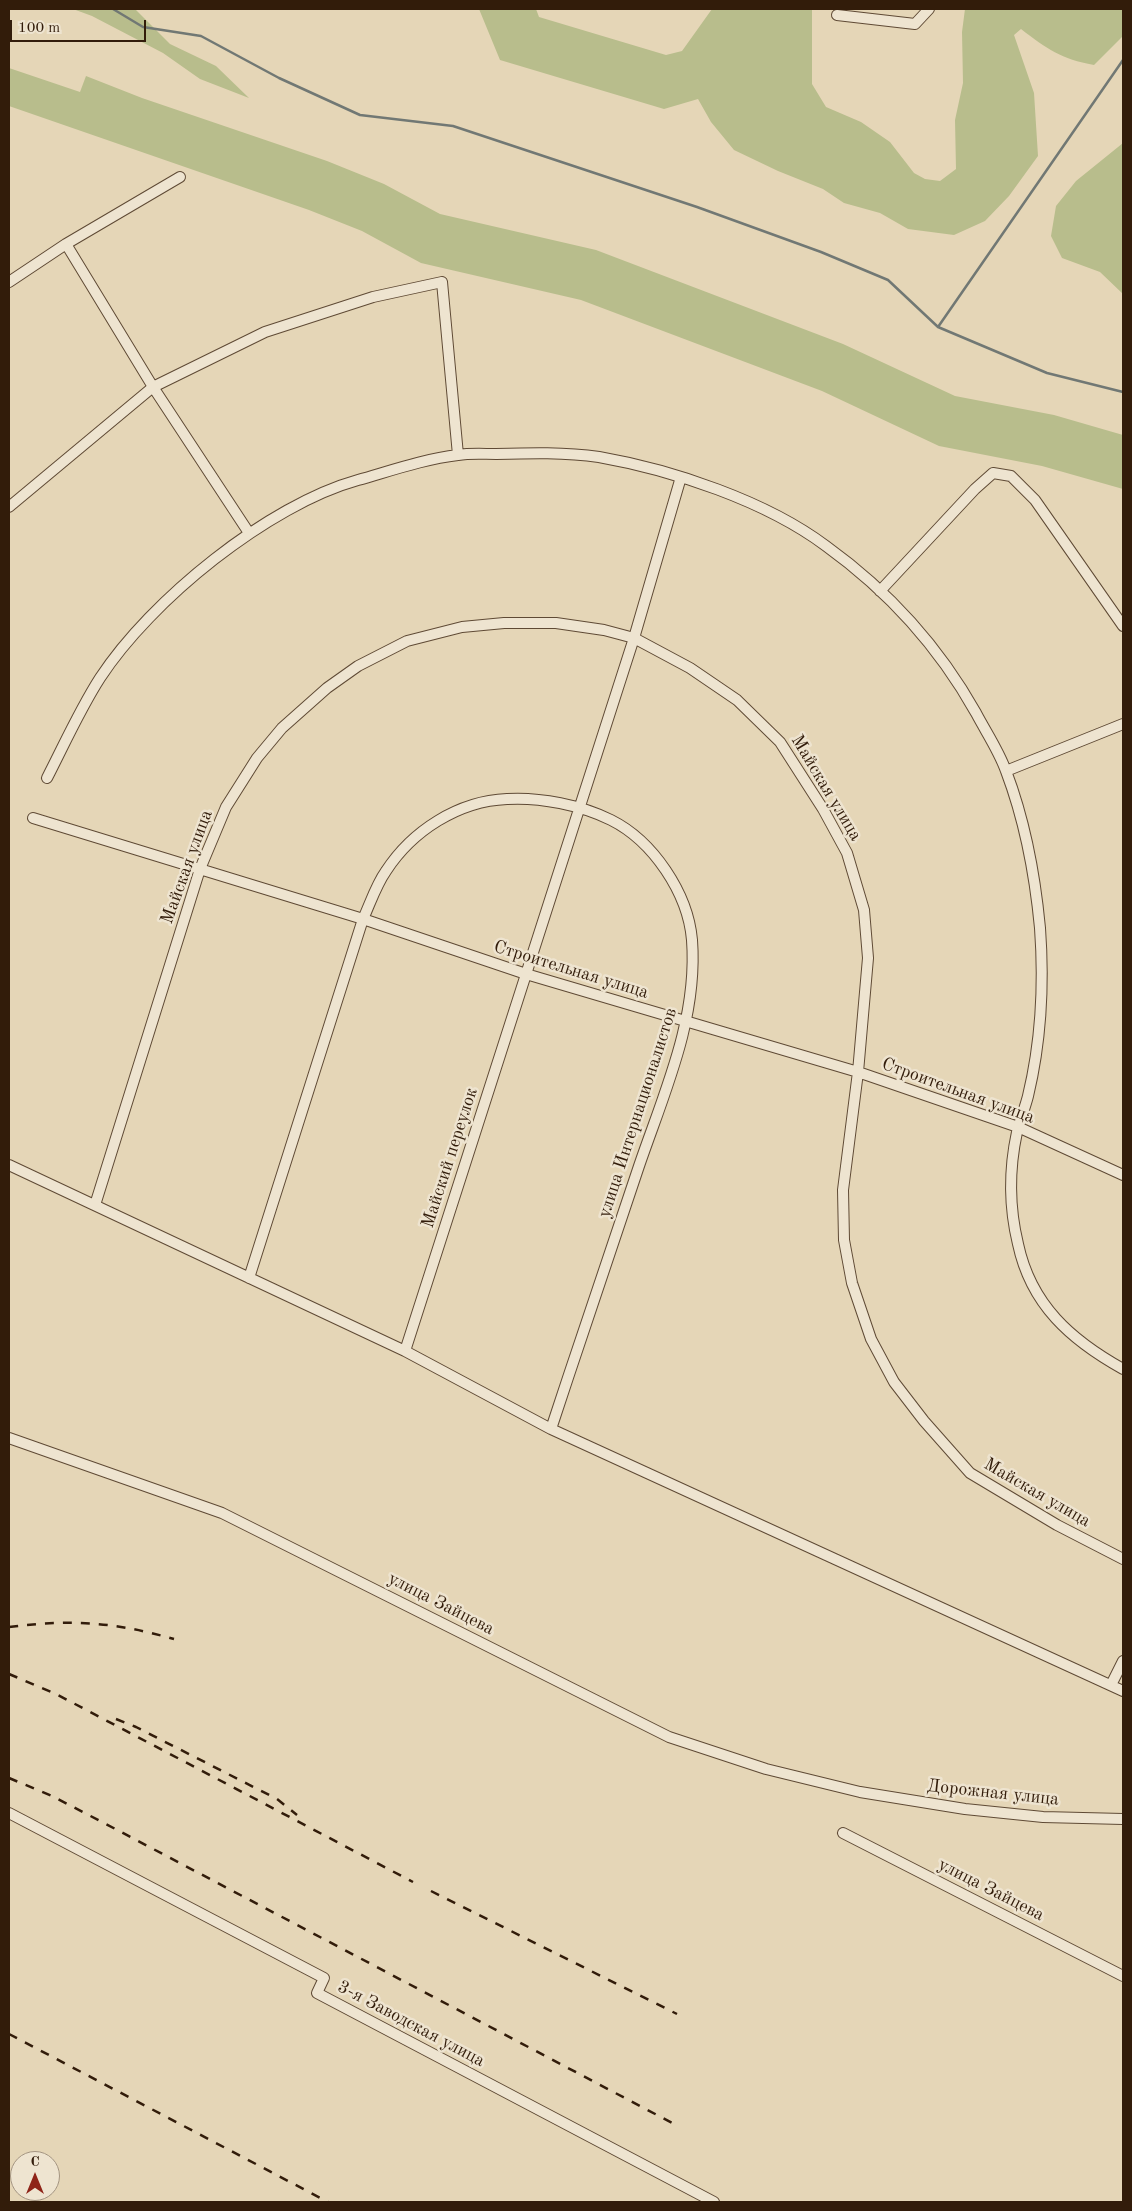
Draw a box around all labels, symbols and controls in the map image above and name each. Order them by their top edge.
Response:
scale bar [12,10,149,42]
text: 100 m [18,21,60,36]
street label: Майская улица [786,731,866,845]
street label: Майская улица [156,807,218,927]
street label: Строительная улица [491,936,651,1004]
street label: улица Интернационалистов [594,1005,682,1221]
street label: Строительная улица [879,1053,1037,1129]
street label: Майский переулок [417,1085,483,1231]
street label: Майская улица [980,1454,1094,1532]
street label: улица Зайцева [384,1568,498,1640]
street label: Дорожная улица [926,1775,1060,1811]
street label: улица Зайцева [934,1854,1048,1926]
street label: 3-я Заводская улица [334,1976,488,2072]
north arrow [10,2151,60,2201]
text: С [30,2155,40,2169]

